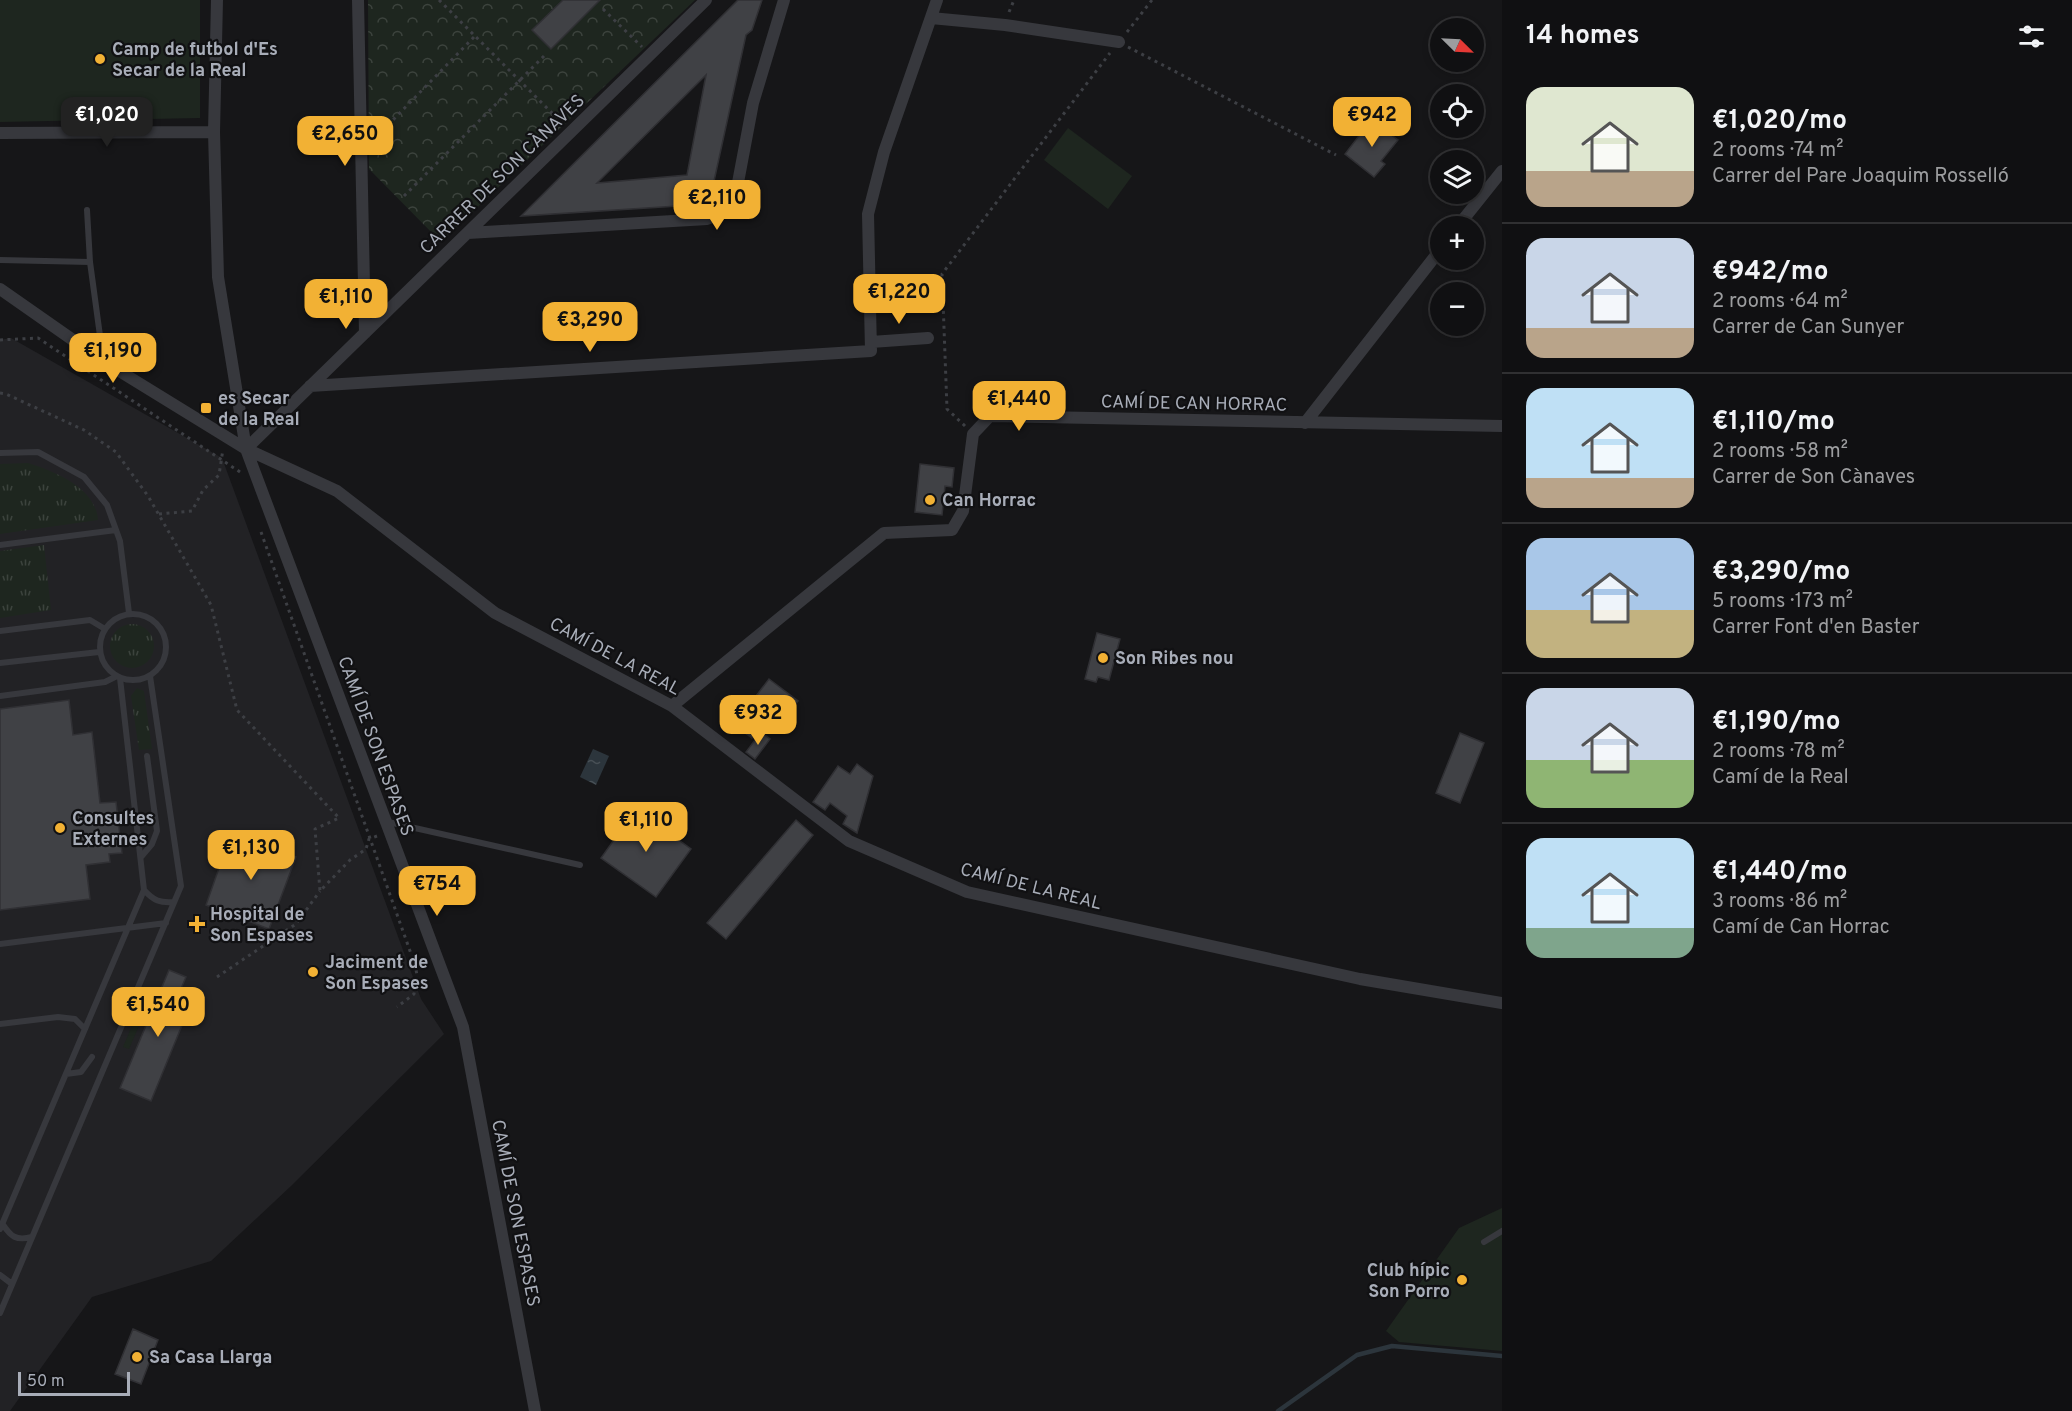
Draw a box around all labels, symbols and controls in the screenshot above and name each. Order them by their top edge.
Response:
north arrow [1430,18,1484,72]
map controls [1430,18,1484,336]
text: 14 homes [1526,20,1640,53]
icon: filters [2015,20,2048,53]
place label: Camp de futbol d'Es Secar de la Real [112,39,278,83]
marker: Camp de futbol d'Es Secar de la Real [93,52,107,66]
button: locate [1430,84,1484,138]
street label: CARRER DE SON CÀNAVES [414,89,590,260]
pin: €1,020 [58,97,156,148]
pin: €942 [1336,97,1408,148]
text: €1,020 [75,103,139,129]
text: €942 [1347,103,1397,129]
text: €1,020/mo [1712,105,1847,138]
icon: home [1574,111,1646,183]
pin: €2,650 [296,116,394,167]
text: €2,650 [311,122,379,148]
text: 2 rooms · 74 m² [1712,138,1843,164]
button: layers [1430,150,1484,204]
text: Carrer del Pare Joaquim Rosselló [1712,164,2009,190]
pin: €2,110 [668,180,766,231]
text: €2,110 [687,186,747,212]
button: + [1430,216,1484,270]
text: €942/mo [1712,256,1828,289]
icon: home [1574,262,1646,334]
pin: €1,220 [850,274,948,325]
pin: €1,110 [297,279,395,330]
text: €1,220 [867,280,931,306]
button: − [1430,282,1484,336]
text: €1,110 [318,285,374,311]
text: 2 rooms · 64 m² [1712,289,1848,315]
pin: €3,290 [541,302,639,353]
text: €3,290 [557,308,623,334]
text: Carrer de Can Sunyer [1712,315,1904,341]
pin: €1,190 [64,333,162,384]
text: €1,190 [83,339,143,365]
pin: €1,440 [970,381,1068,432]
text: €1,440 [987,387,1051,413]
place label: es Secar de la Real [218,388,300,432]
street label: CAMÍ DE CAN HORRAC [1101,389,1287,418]
marker: es Secar de la Real [199,401,213,415]
text: €1,110/mo [1712,406,1835,439]
icon: home [1574,412,1646,484]
text: 2 rooms · 58 m² [1712,439,1848,465]
text: Carrer de Son Cànaves [1712,465,1915,491]
place label: Can Horrac [942,490,1036,513]
marker: Can Horrac [923,493,937,507]
text: €3,290/mo [1712,556,1850,589]
icon: home [1574,562,1646,634]
text: 5 rooms · 173 m² [1712,589,1853,615]
street label: CAMÍ DE LA REAL [545,611,685,702]
text: Carrer Font d'en Baster [1712,615,1920,641]
place label: Son Ribes nou [1115,648,1234,671]
marker: Son Ribes nou [1096,651,1110,665]
street label: CAMÍ DE SON ESPASES [331,653,420,840]
pin: €932 [722,695,794,746]
text: €932 [734,701,782,727]
text: €1,190/mo [1712,706,1840,739]
icon: home [1574,712,1646,784]
text: 2 rooms · 78 m² [1712,739,1845,765]
text: Camí de la Real [1712,765,1849,791]
pin: €1,110 [597,802,695,853]
place label: Consultes Externes [72,808,154,852]
text: €1,110 [618,808,674,834]
marker: Consultes Externes [53,821,67,835]
pin: €1,130 [202,830,300,881]
text: €1,130 [222,836,280,862]
text: €1,440/mo [1712,856,1847,889]
street label: CAMÍ DE LA REAL [958,857,1104,916]
icon: home [1574,862,1646,934]
pin: €754 [401,866,473,917]
text: €754 [413,872,461,898]
text: 3 rooms · 86 m² [1712,889,1847,915]
place label: Hospital de Son Espases [210,904,314,948]
marker: Hospital de Son Espases [188,915,206,933]
text: Camí de Can Horrac [1712,915,1890,941]
place label: Jaciment de Son Espases [325,952,429,996]
marker: Jaciment de Son Espases [306,965,320,979]
pin: €1,540 [109,987,207,1038]
text: €1,540 [126,993,190,1019]
street label: CAMÍ DE SON ESPASES [485,1118,546,1309]
place label: Club hípic Son Porro [1367,1260,1450,1304]
marker: Club hípic Son Porro [1455,1273,1469,1287]
place label: Sa Casa Llarga [149,1347,272,1370]
marker: Sa Casa Llarga [130,1350,144,1364]
scale bar [18,1369,130,1396]
text: 50 m [27,1372,65,1392]

